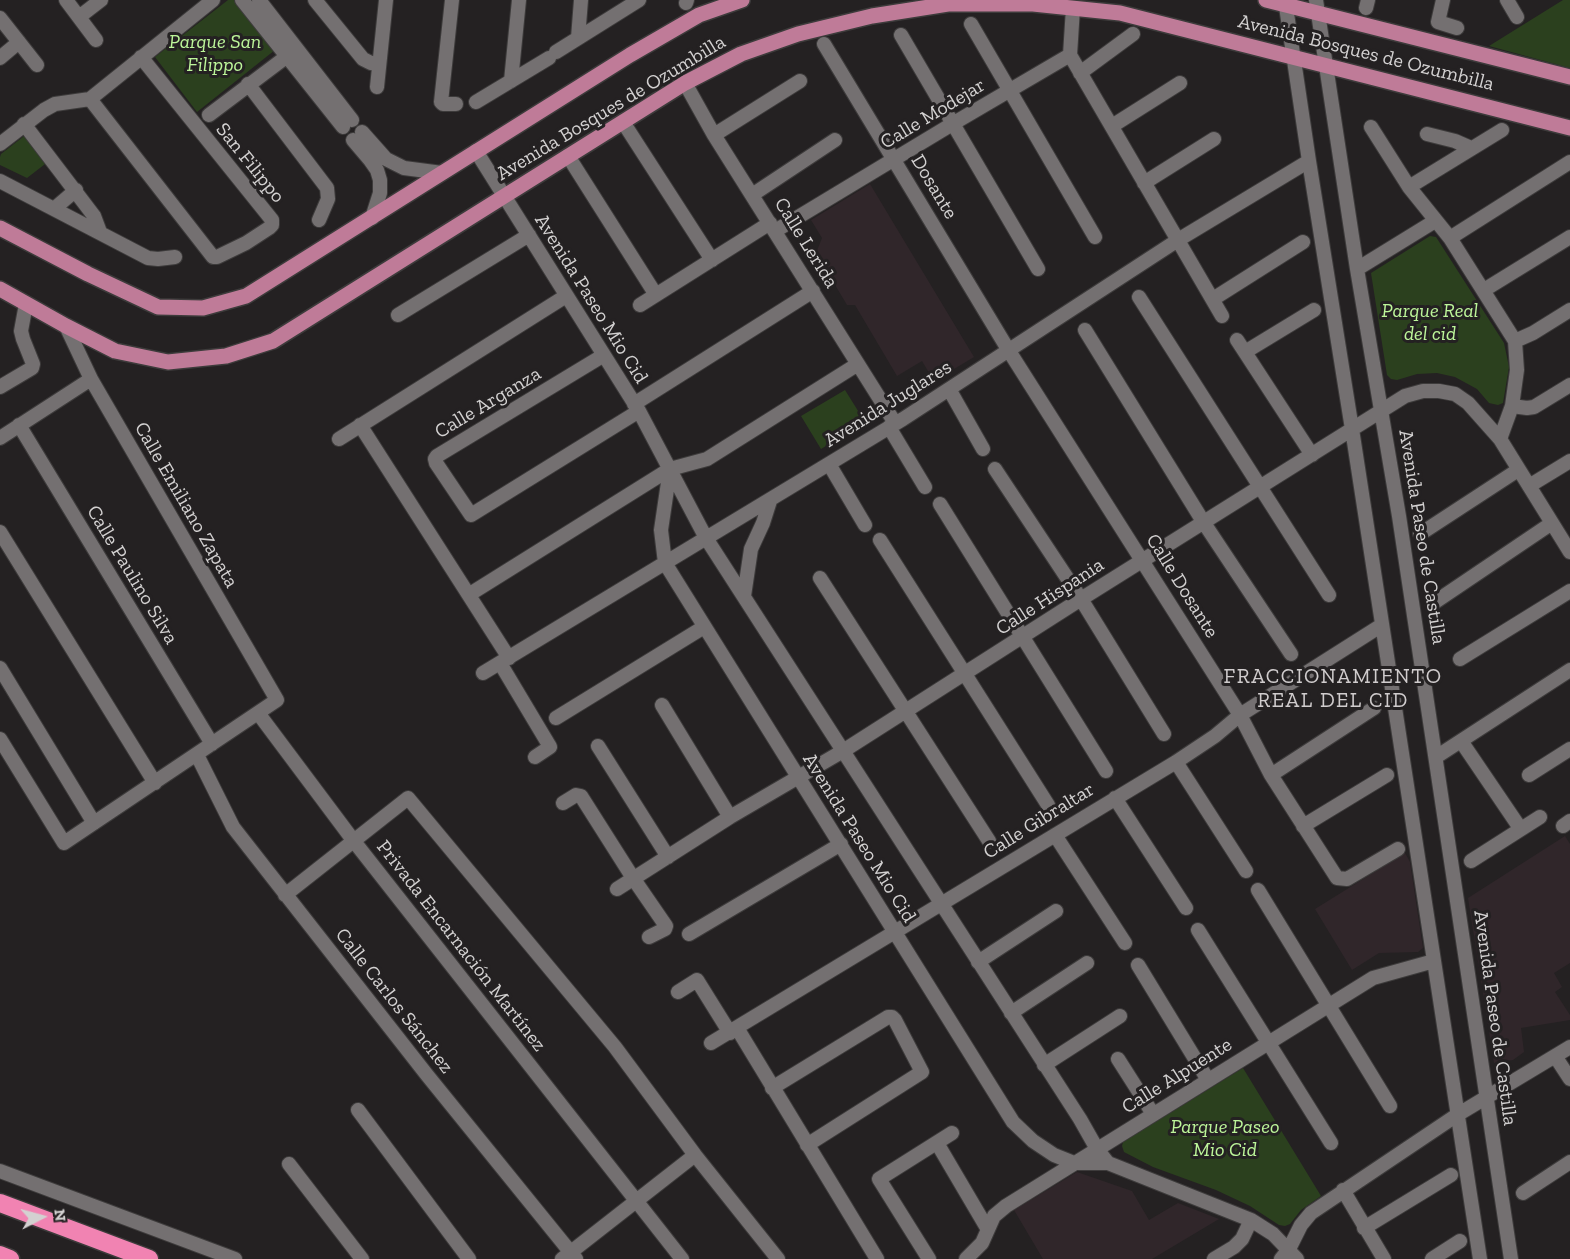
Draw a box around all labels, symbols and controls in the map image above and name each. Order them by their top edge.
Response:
street label: Avenida Bosques de Ozumbilla [1235,10,1497,96]
park label: Parque San Filippo [169,30,261,77]
street label: Avenida Bosques de Ozumbilla [492,30,730,186]
street label: Calle Modejar [876,73,990,155]
street label: San Filippo [210,118,290,208]
street label: Dosante [905,150,963,224]
street label: Calle Lerida [769,193,843,293]
street label: Avenida Paseo Mio Cid [529,210,653,388]
park label: Parque Real del cid [1382,299,1478,346]
street label: Avenida Juglares [820,355,956,453]
street label: Calle Arganza [431,362,545,444]
street label: Calle Emiliano Zapata [129,418,243,592]
street label: Avenida Paseo de Castilla [1393,428,1451,646]
street label: Calle Paulino Silva [81,501,183,649]
street label: Calle Dosante [1140,530,1224,642]
street label: Calle Hispania [991,553,1109,641]
district label: FRACCIONAMIENTO REAL DEL CID [1224,664,1442,714]
street label: Avenida Paseo Mio Cid [797,749,921,927]
street label: Calle Gibraltar [979,777,1099,865]
street label: Privada Encarnación Martínez [371,836,551,1056]
street label: Avenida Paseo de Castilla [1468,909,1522,1127]
street label: Calle Carlos Sánchez [330,924,458,1078]
street label: Calle Alpuente [1117,1033,1237,1119]
park label: Parque Paseo Mio Cid [1170,1115,1280,1162]
north arrow [12,1187,72,1247]
text: N [50,1208,70,1222]

